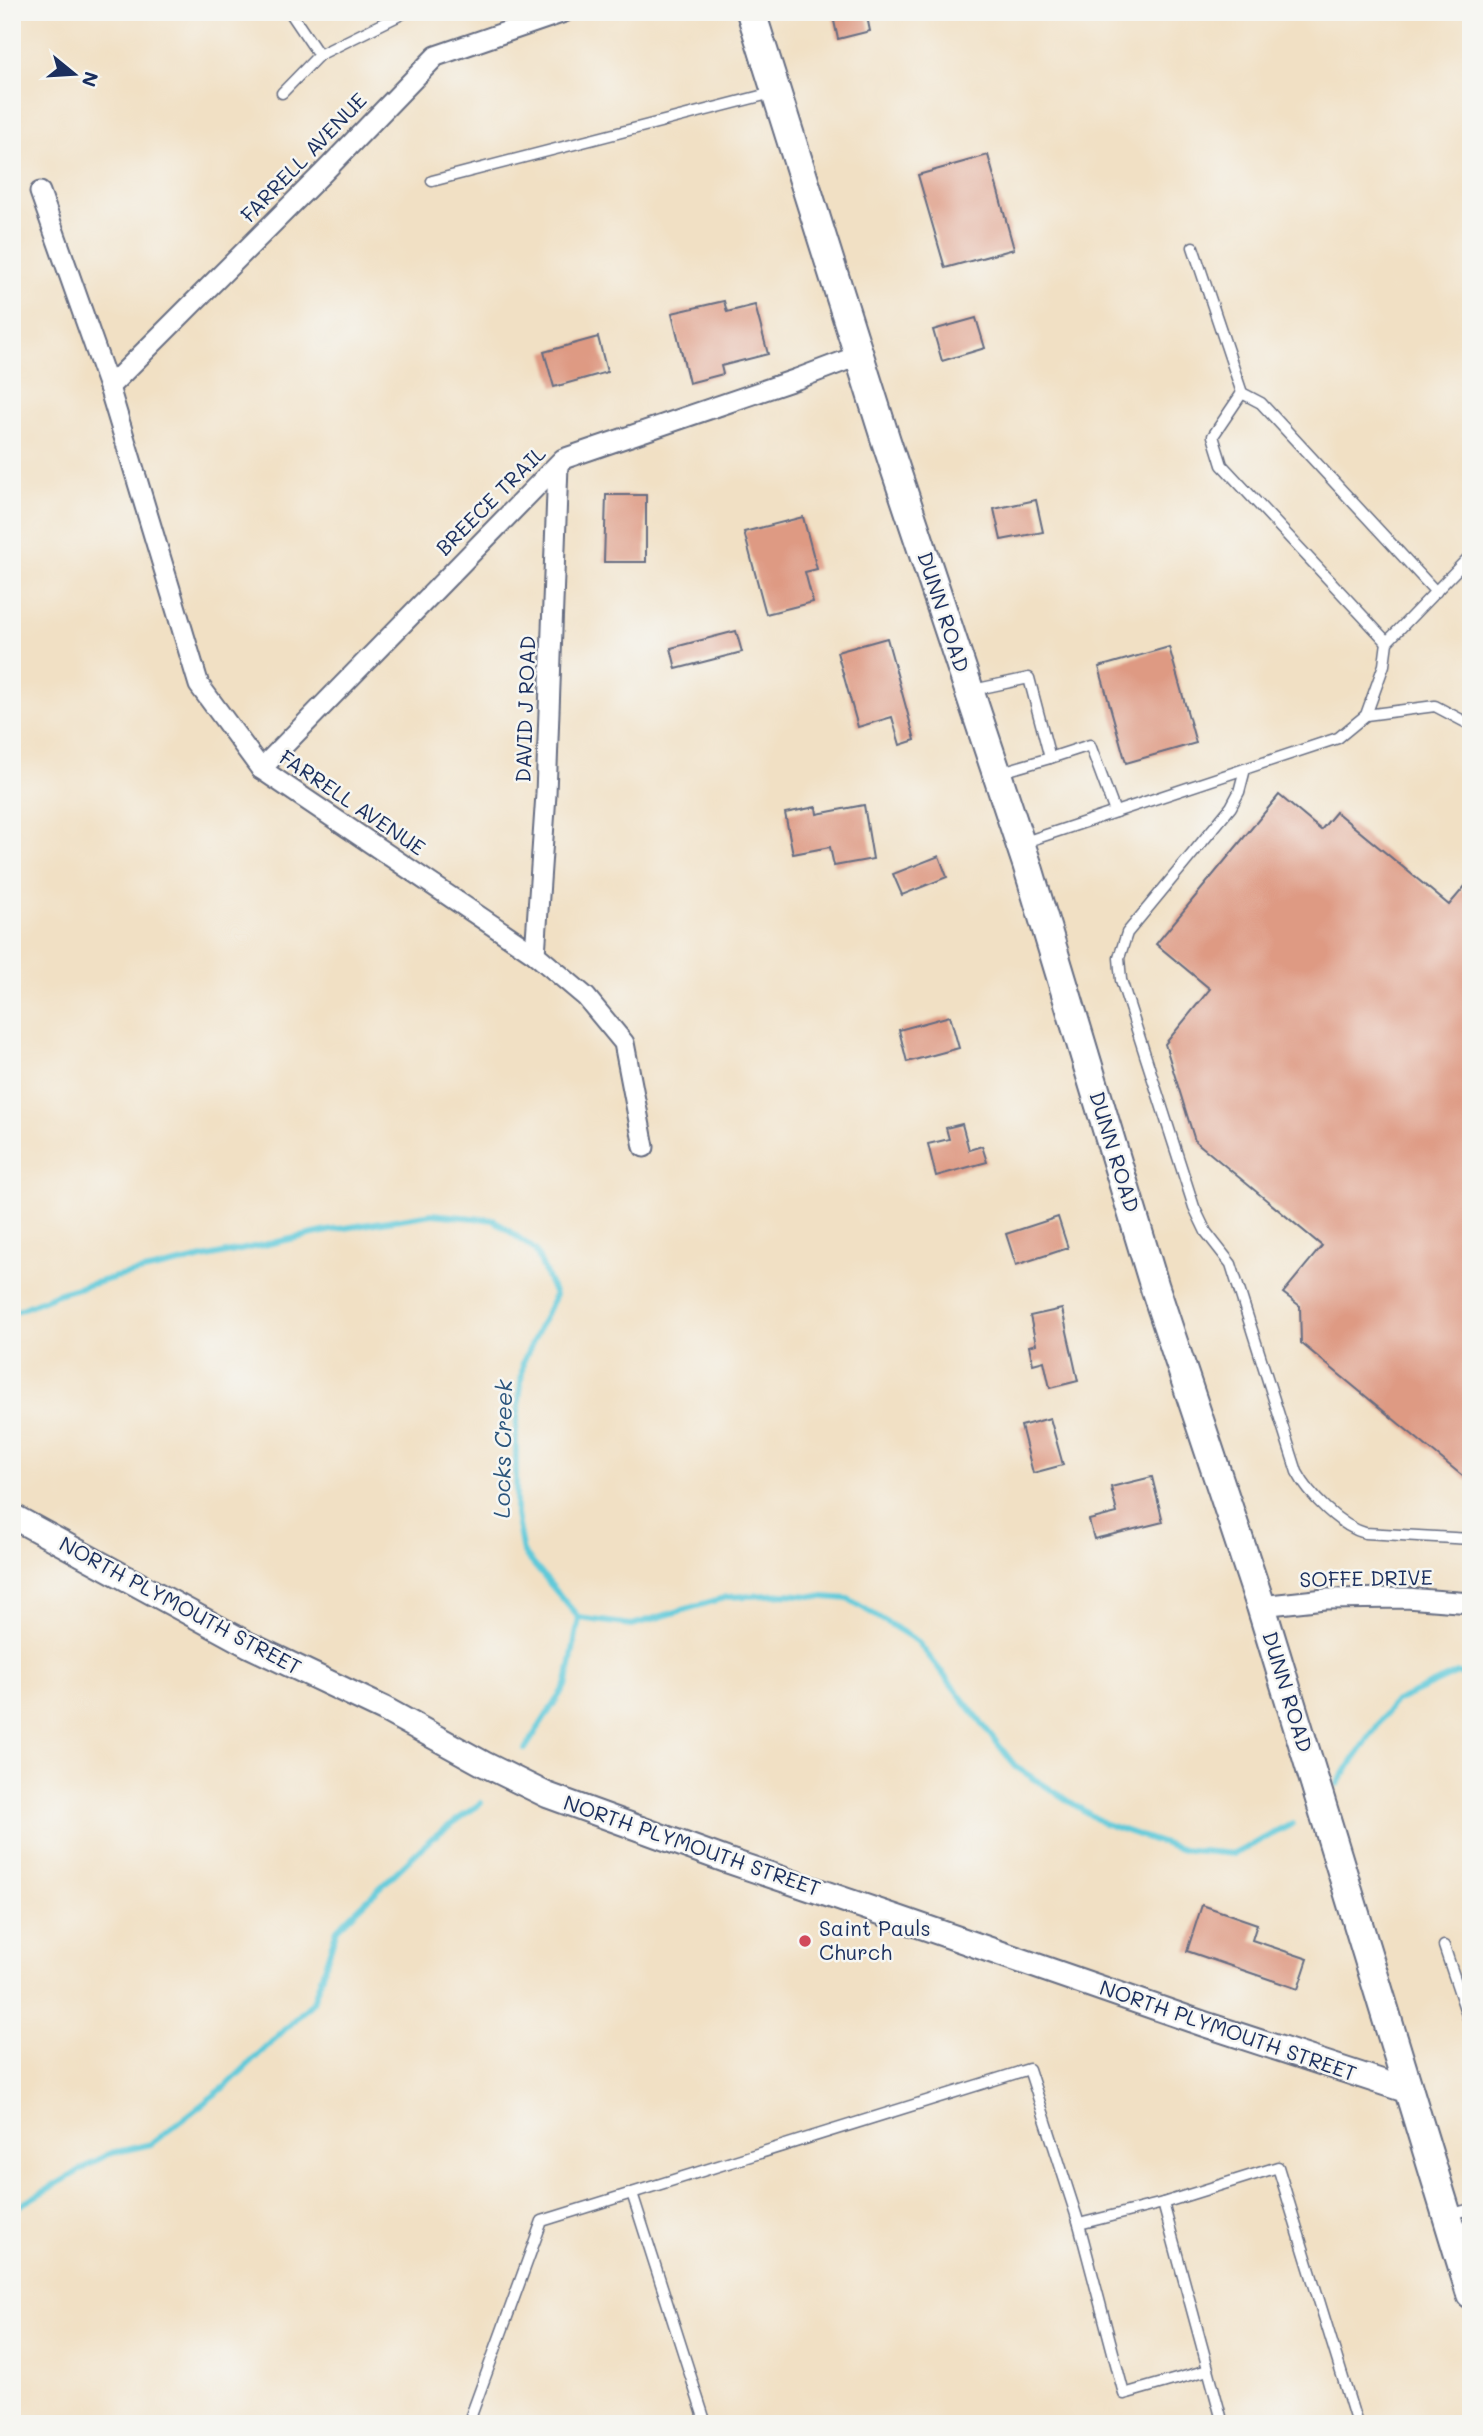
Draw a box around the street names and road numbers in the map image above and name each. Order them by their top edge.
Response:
street label: FARRELL AVENUE [234,86,372,228]
street label: BREECE TRAIL [429,439,550,560]
street label: DUNN ROAD [912,548,977,675]
street label: DAVID J ROAD [508,635,541,783]
street label: FARRELL AVENUE [275,743,431,861]
street label: DUNN ROAD [1084,1088,1147,1215]
street label: NORTH PLYMOUTH STREET [55,1529,306,1680]
street label: SOFFE DRIVE [1299,1563,1433,1592]
street label: DUNN ROAD [1257,1628,1320,1755]
street label: NORTH PLYMOUTH STREET [560,1788,825,1901]
street label: NORTH PLYMOUTH STREET [1096,1973,1361,2086]

